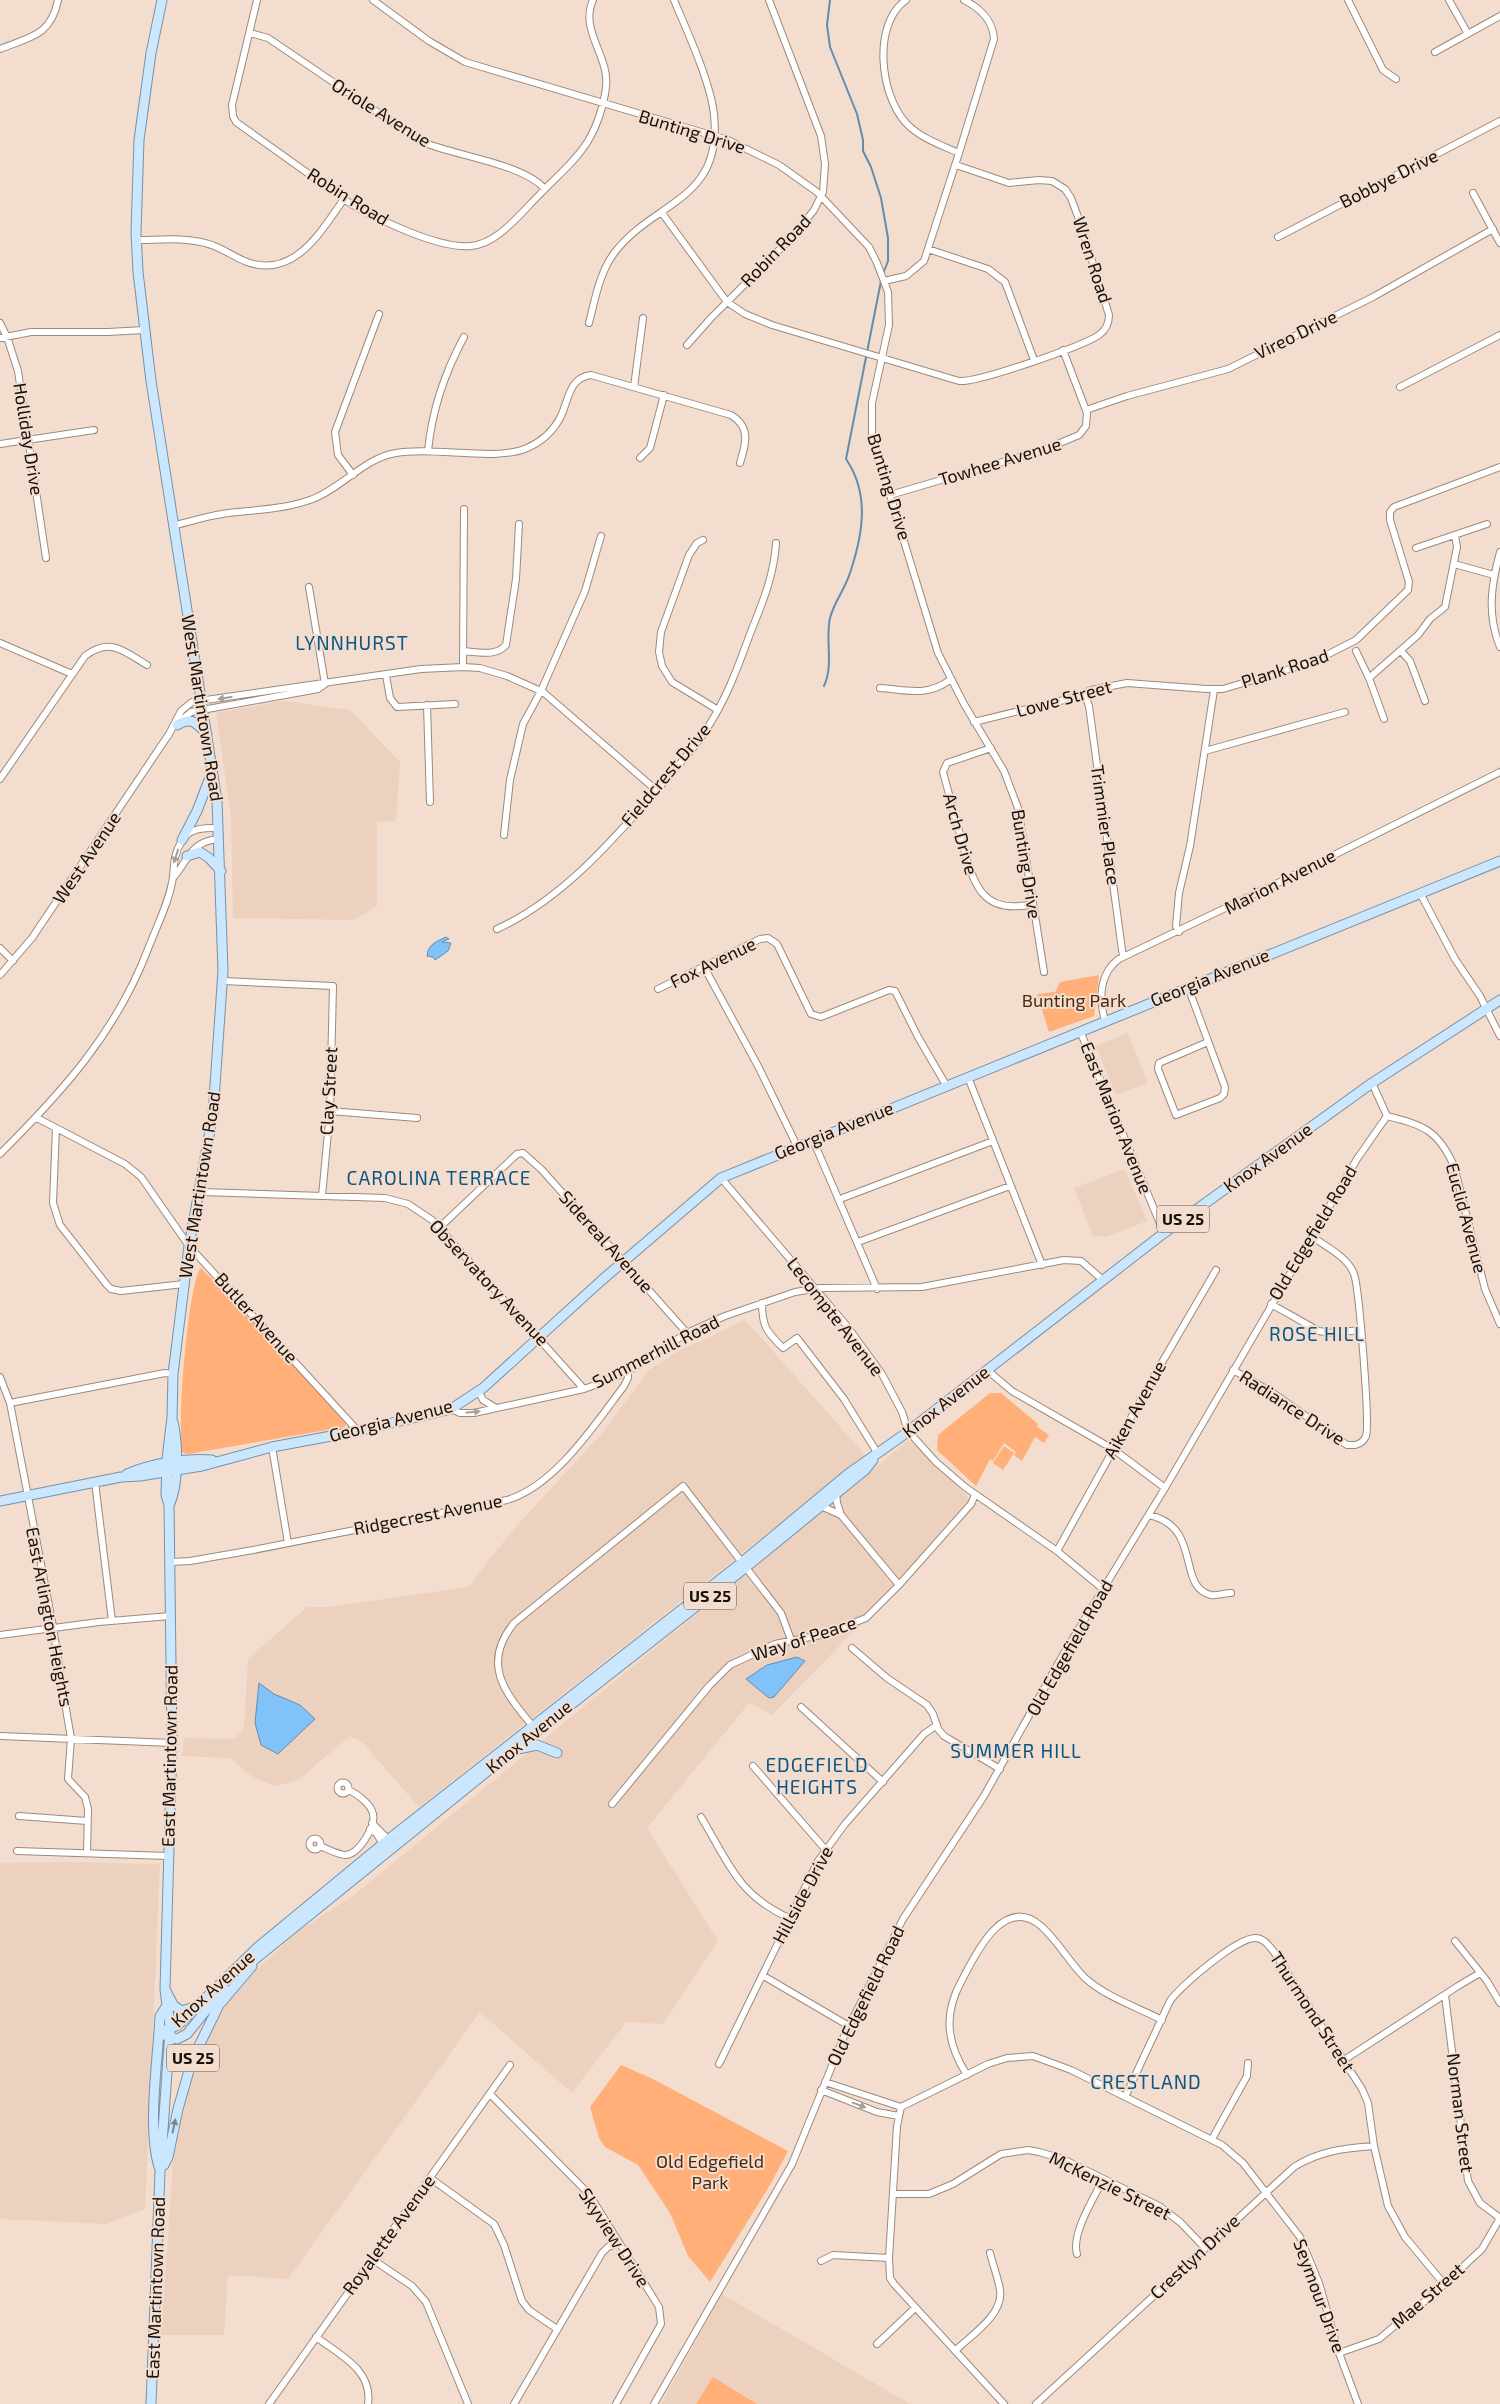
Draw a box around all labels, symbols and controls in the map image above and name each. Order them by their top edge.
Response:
street label: Oriole Avenue [328,73,435,151]
street label: Bunting Drive [636,104,748,158]
street label: Bobbye Drive [1336,144,1441,212]
street label: Robin Road [304,162,393,230]
street label: Robin Road [735,210,815,291]
street label: Wren Road [1069,214,1117,306]
street label: Vireo Drive [1251,305,1340,364]
street label: Holliday Drive [9,381,49,497]
street label: Bunting Drive [863,431,917,543]
street label: Towhee Avenue [936,432,1064,490]
street label: West Martintown Road [177,613,229,803]
district label: LYNNHURST [295,631,409,654]
street label: Plank Road [1238,644,1331,693]
street label: Lowe Street [1014,675,1114,721]
one-way arrow [217,694,233,702]
street label: Fieldcrest Drive [616,718,715,830]
street label: Trimmier Place [1087,763,1125,886]
street label: Arch Drive [939,790,983,877]
street label: West Avenue [47,807,125,908]
street label: Bunting Drive [1007,808,1046,920]
street label: Marion Avenue [1220,844,1339,919]
one-way arrow [172,848,179,863]
street label: Fox Avenue [666,932,759,992]
street label: Georgia Avenue [1147,943,1272,1011]
park label: Bunting Park [1022,989,1126,1011]
street label: East Marion Avenue [1076,1038,1157,1197]
street label: Clay Street [315,1046,341,1136]
street label: West Martintown Road [173,1090,225,1280]
street label: Georgia Avenue [771,1096,896,1164]
street label: Knox Avenue [1219,1118,1316,1197]
street label: Euclid Avenue [1442,1160,1492,1275]
street label: Old Edgefield Road [1263,1161,1361,1304]
district label: CAROLINA TERRACE [347,1166,531,1189]
street label: Sidereal Avenue [555,1186,658,1297]
road number: US 25 [1157,1206,1209,1232]
street label: Observatory Avenue [425,1214,554,1350]
street label: Lecompte Avenue [783,1253,889,1380]
street label: Butler Avenue [210,1268,303,1367]
street label: Summerhill Road [588,1310,723,1393]
district label: ROSE HILL [1269,1322,1365,1345]
street label: Aiken Avenue [1098,1357,1170,1462]
street label: Knox Avenue [897,1360,993,1442]
street label: Radiance Drive [1236,1365,1349,1449]
street label: Georgia Avenue [327,1394,455,1446]
one-way arrow [465,1408,481,1416]
street label: Ridgecrest Avenue [352,1489,504,1539]
street label: East Arlington Heights [22,1525,78,1708]
street label: Old Edgefield Road [1021,1576,1117,1719]
road number: US 25 [684,1582,736,1610]
street label: Way of Peace [748,1611,859,1665]
street label: East Martintown Road [156,1665,182,1847]
street label: Knox Avenue [481,1695,576,1778]
district label: SUMMER HILL [950,1739,1082,1762]
district label: EDGEFIELD HEIGHTS [765,1753,869,1798]
street label: Hillside Drive [767,1842,837,1947]
street label: Old Edgefield Road [822,1922,909,2069]
street label: Knox Avenue [166,1945,259,2031]
street label: Thurmond Street [1266,1947,1360,2076]
road number: US 25 [167,2045,219,2072]
street label: Norman Street [1443,2052,1479,2174]
district label: CRESTLAND [1090,2070,1202,2093]
one-way arrow [852,2102,867,2109]
one-way arrow [170,2118,178,2134]
street label: McKenzie Street [1046,2146,1175,2224]
park label: Old Edgefield Park [656,2150,764,2193]
street label: Royalette Avenue [337,2170,439,2299]
street label: Skyview Drive [575,2184,655,2291]
street label: East Martintown Road [141,2196,169,2380]
street label: Crestlyn Drive [1145,2209,1244,2303]
street label: Seymour Drive [1289,2236,1351,2355]
street label: Mae Street [1386,2258,1468,2333]

